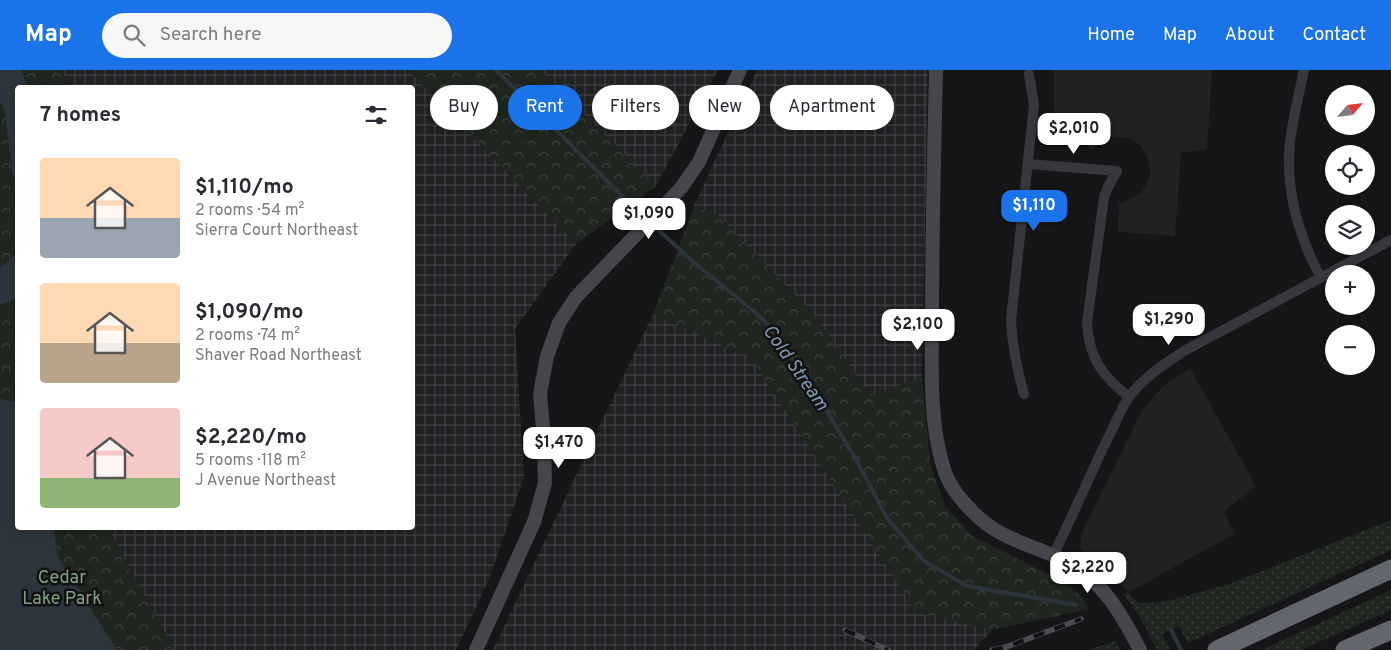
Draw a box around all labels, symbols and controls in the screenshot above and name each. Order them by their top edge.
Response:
search box [102,13,452,58]
text: Map [25,20,72,50]
icon: search [120,21,148,49]
text: Search here [160,23,261,47]
text: Home [1087,24,1135,47]
text: Map [1163,24,1197,47]
text: About [1225,24,1274,47]
text: Contact [1302,24,1366,47]
chip: Buy [430,85,498,130]
chip: Rent [508,85,582,130]
chip: Filters [592,85,679,130]
chip: New [689,85,760,130]
chip: Apartment [770,85,894,130]
north arrow [1325,85,1375,135]
map controls [1325,85,1375,375]
icon: filters [362,101,390,129]
text: 7 homes [40,102,121,129]
pin: $2,010 [1033,112,1115,155]
text: $2,010 [1049,119,1099,139]
button: locate [1325,145,1375,195]
text: $1,110/mo [195,174,294,201]
icon: home [80,178,140,238]
pin: $1,110 [993,190,1075,232]
text: $1,110 [1012,196,1056,216]
pin: $1,090 [608,198,690,240]
text: 2 rooms · 54 m² [195,201,304,221]
text: $1,090 [623,204,675,224]
button: layers [1325,205,1375,255]
text: Sierra Court Northeast [195,221,358,241]
button: + [1325,265,1375,315]
text: $1,090/mo [195,299,304,326]
icon: home [80,303,140,363]
pin: $1,290 [1128,304,1210,346]
pin: $2,100 [877,308,959,351]
text: $1,290 [1144,310,1194,330]
text: $2,100 [893,315,943,335]
water label: Cold Stream [757,320,834,416]
button: − [1325,325,1375,375]
text: 2 rooms · 74 m² [195,326,300,346]
text: Shaver Road Northeast [195,346,362,366]
text: $2,220/mo [195,424,307,451]
pin: $1,470 [518,426,600,469]
icon: home [80,428,140,488]
text: $1,470 [534,433,584,453]
text: 5 rooms · 118 m² [195,451,306,471]
text: J Avenue Northeast [195,471,336,491]
pin: $2,220 [1047,552,1129,594]
text: $2,220 [1061,558,1115,578]
park label: Cedar Lake Park [22,567,102,611]

